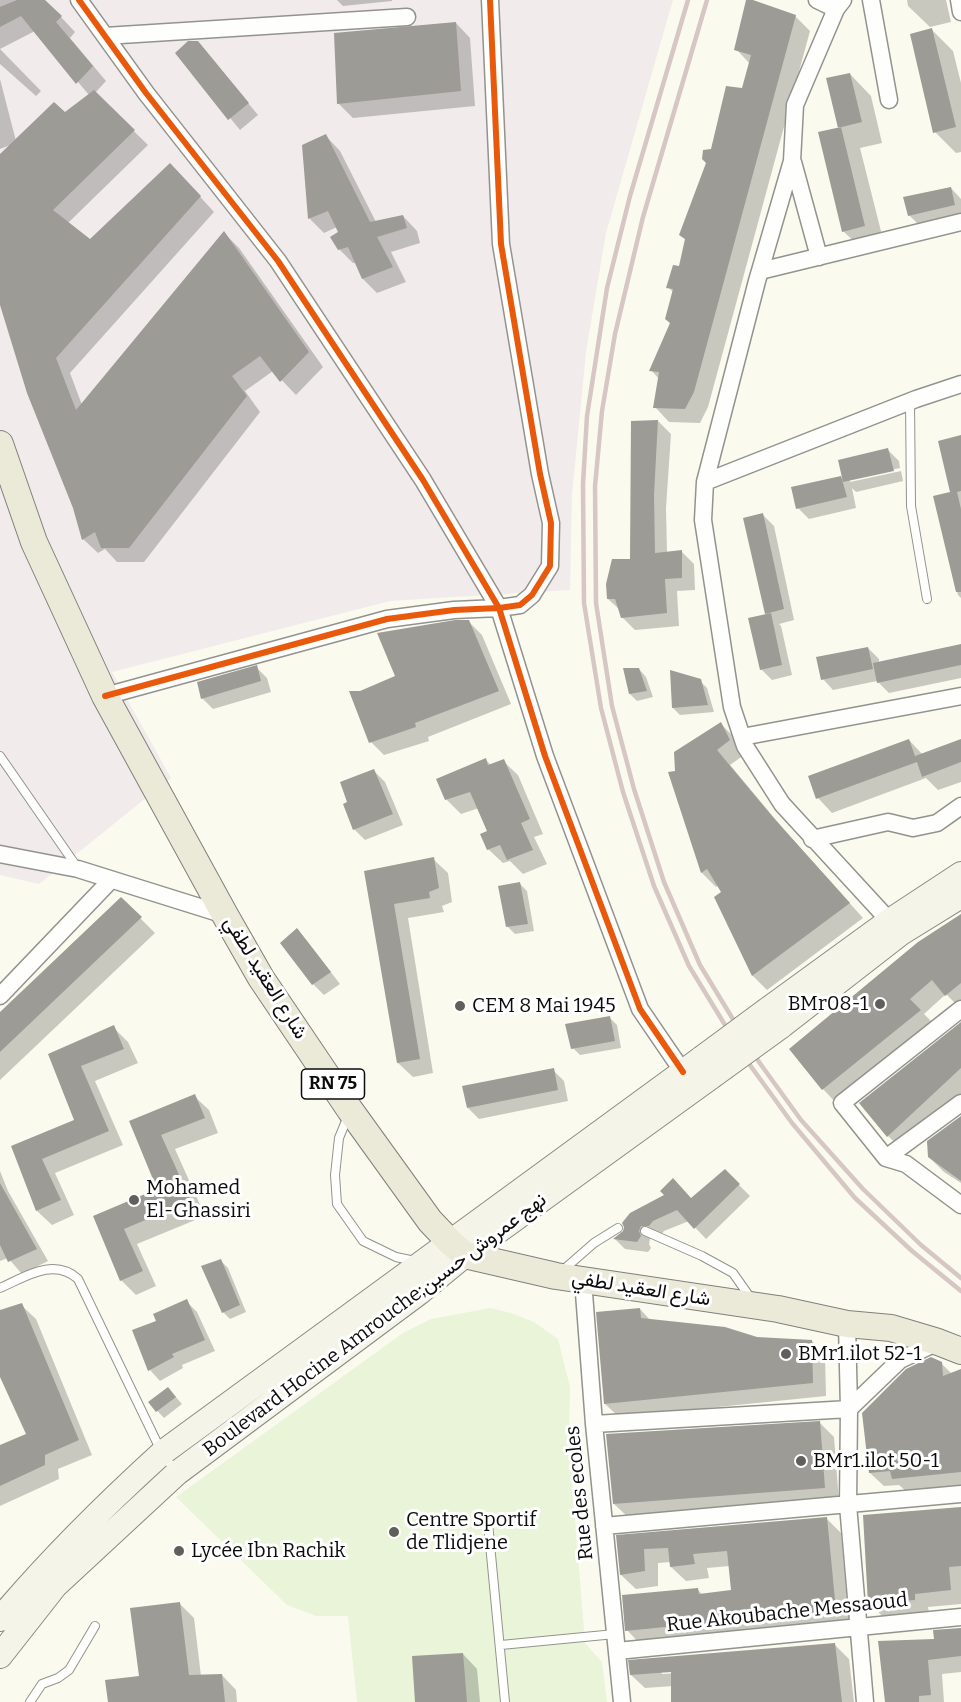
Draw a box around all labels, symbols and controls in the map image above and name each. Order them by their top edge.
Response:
street label: شارع العقيد لطفي [218,912,312,1044]
place label: BMr08-1 [788,992,868,1016]
place label: CEM 8 Mai 1945 [472,994,616,1018]
marker: BMr08-1 [873,997,887,1011]
marker: CEM 8 Mai 1945 [453,999,467,1013]
road number: RN 75 [302,1069,364,1099]
place label: Mohamed El-Ghassiri [146,1176,251,1223]
street label: Boulevard Hocine Amrouche;نهج عمروش حسين [199,1188,551,1462]
marker: Mohamed El-Ghassiri [127,1193,141,1207]
street label: شارع العقيد لطفي [570,1266,712,1312]
place label: BMr1.ilot 52-1 [798,1342,921,1366]
marker: BMr1.ilot 52-1 [779,1347,793,1361]
street label: Rue des ecoles [561,1425,599,1561]
place label: BMr1.ilot 50-1 [813,1449,939,1473]
marker: BMr1.ilot 50-1 [794,1454,808,1468]
place label: Centre Sportif de Tlidjene [406,1508,536,1555]
marker: Centre Sportif de Tlidjene [387,1525,401,1539]
place label: Lycée Ibn Rachik [191,1539,346,1563]
marker: Lycée Ibn Rachik [172,1544,186,1558]
street label: Rue Akoubache Messaoud [665,1588,909,1638]

